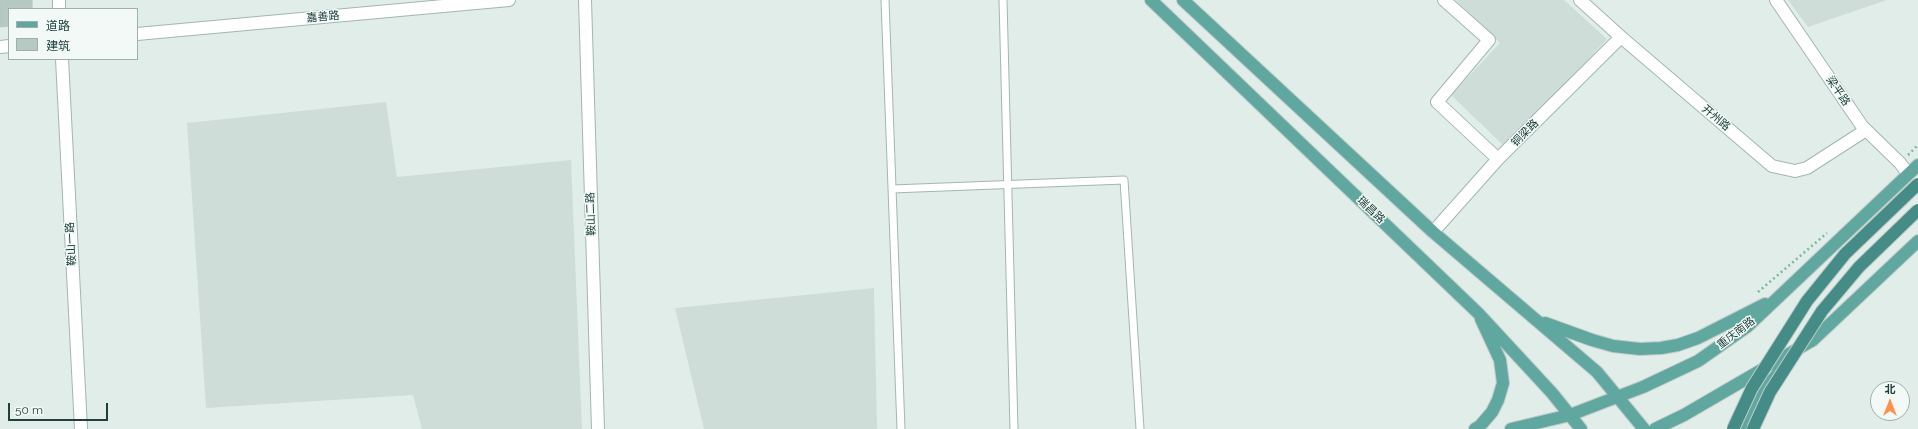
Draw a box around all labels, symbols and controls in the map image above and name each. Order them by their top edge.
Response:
legend [8,8,138,60]
street label: 嘉善路 [306,9,340,25]
text: 道路 [46,19,70,33]
text: 建筑 [46,39,70,53]
street label: 梁平路 [1823,74,1853,108]
street label: 开州路 [1699,102,1733,134]
street label: 铜梁路 [1509,117,1541,149]
street label: 鞍山二路 [584,192,598,236]
street label: 瑞昌路 [1355,194,1387,226]
street label: 鞍山一路 [63,222,79,266]
street label: 重庆南路 [1714,314,1758,352]
north arrow [1870,381,1910,421]
text: 北 [1885,383,1896,396]
scale bar [10,395,110,421]
text: 50 m [15,403,43,417]

